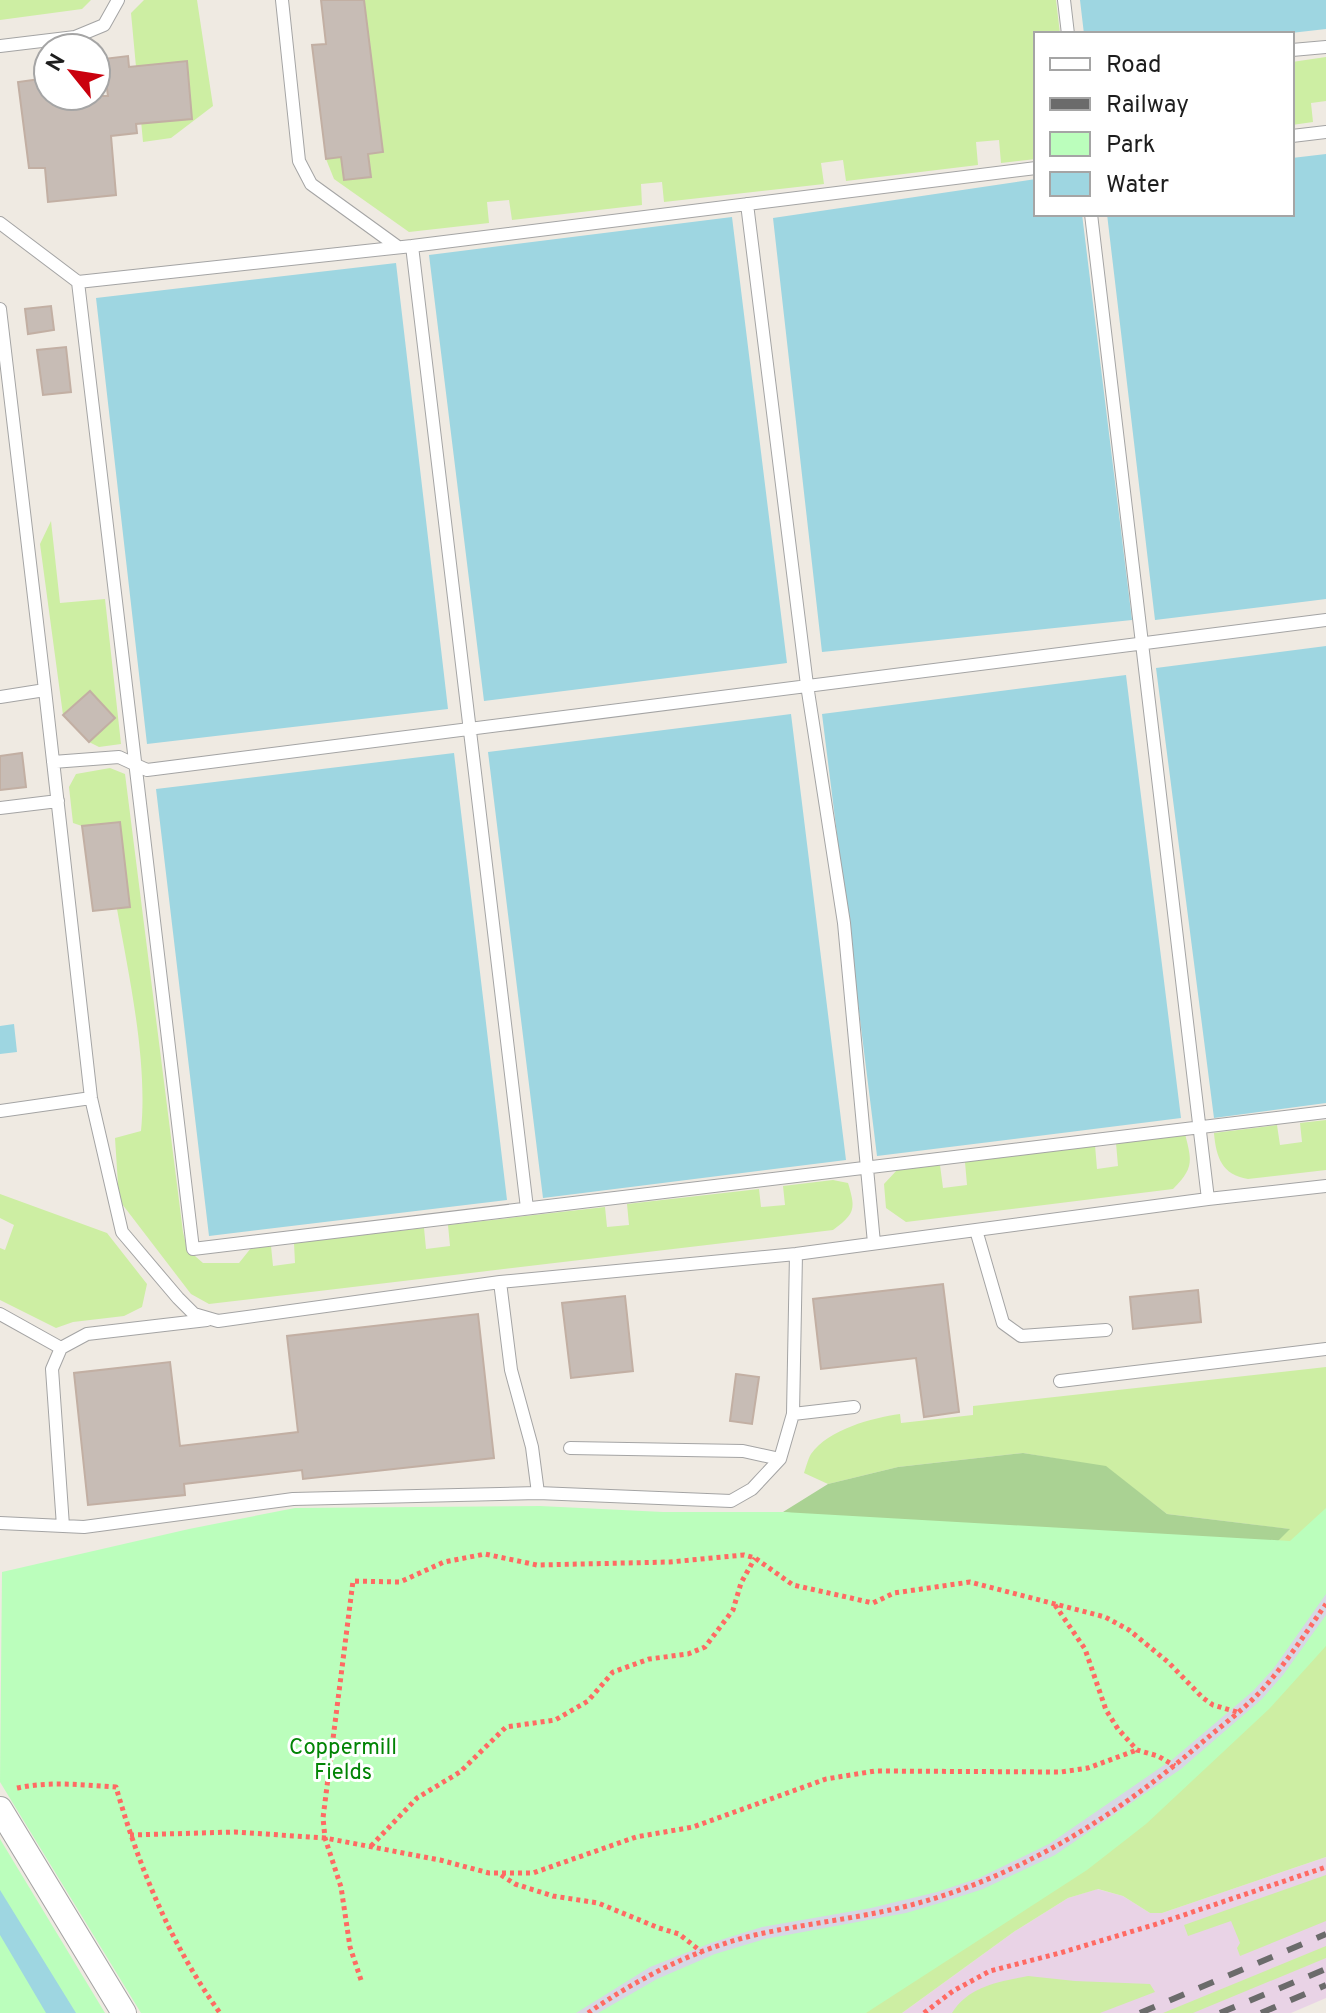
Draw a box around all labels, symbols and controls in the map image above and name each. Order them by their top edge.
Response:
north arrow [32,32,112,112]
legend [1034,32,1294,216]
text: N [41,50,72,77]
text: Road [1106,51,1162,81]
text: Railway [1106,91,1189,121]
text: Park [1106,131,1156,161]
text: Water [1106,171,1169,201]
park label: Coppermill Fields [289,1735,397,1787]

